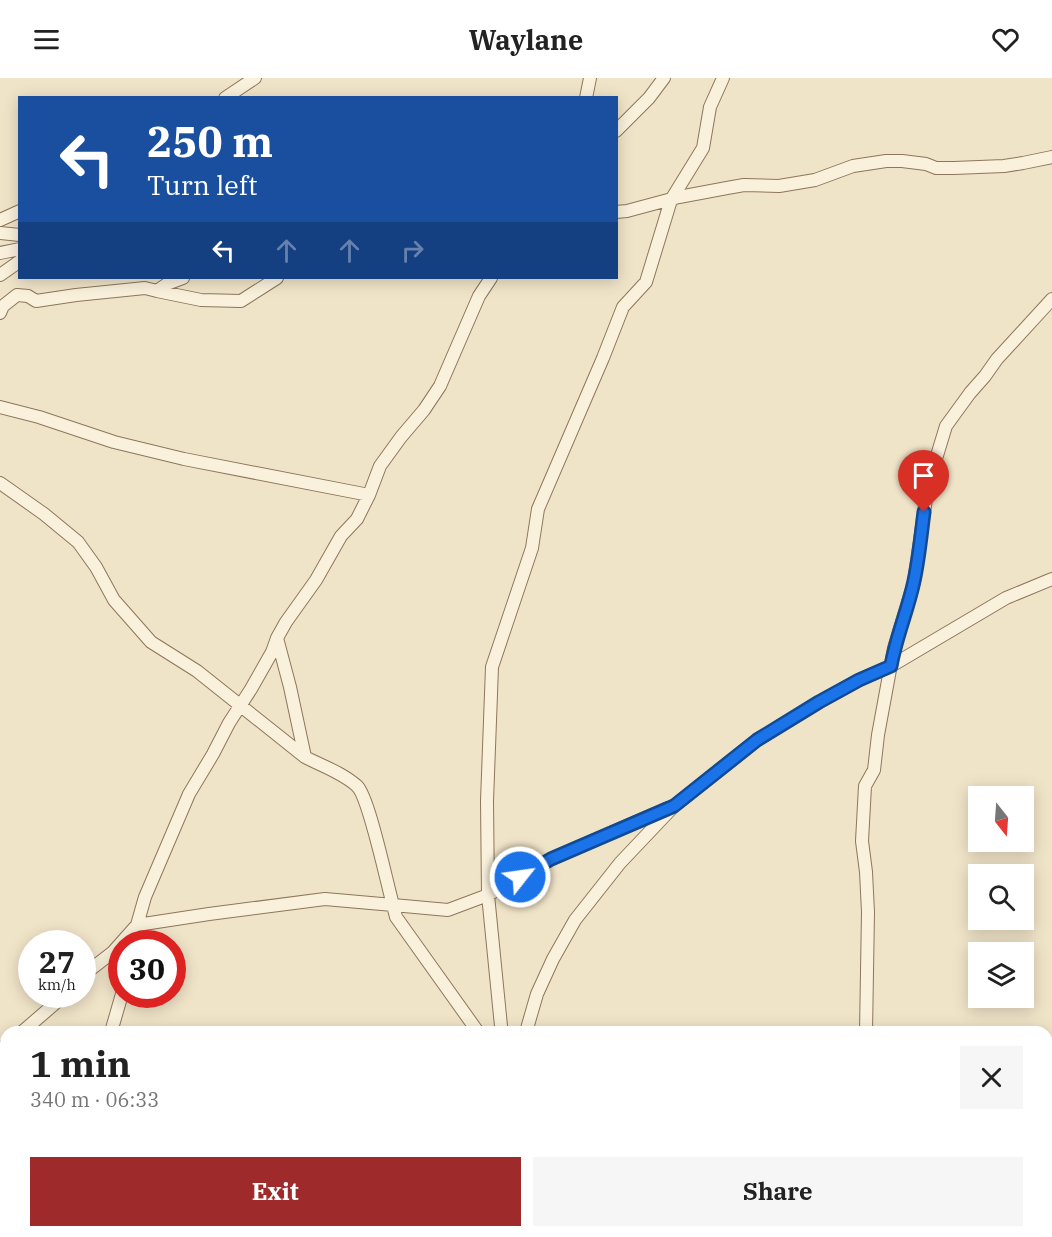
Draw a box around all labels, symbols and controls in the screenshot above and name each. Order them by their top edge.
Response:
text: Waylane [469,22,583,57]
icon: menu [30,23,63,56]
icon: heart [989,23,1022,56]
text: 250 m [147,114,273,169]
icon: left [48,120,126,198]
text: Turn left [147,167,258,202]
icon: left [207,234,240,267]
icon: ahead [270,234,303,267]
icon: ahead [333,234,366,267]
icon: right [396,234,429,267]
pin [898,450,949,512]
icon: arrive [907,459,940,492]
north arrow [968,786,1034,852]
map controls [968,786,1034,1008]
position arrow [488,845,552,909]
button: search [968,864,1034,930]
speed limit sign: 30 [108,930,186,1008]
text: 27 [39,942,75,981]
button: layers [968,942,1034,1008]
text: km/h [38,975,76,994]
text: 1 min [30,1040,131,1087]
button: close [960,1046,1023,1109]
text: 340 m · 06:33 [30,1086,159,1113]
button: Exit [30,1157,521,1226]
button: Share [533,1157,1023,1226]

